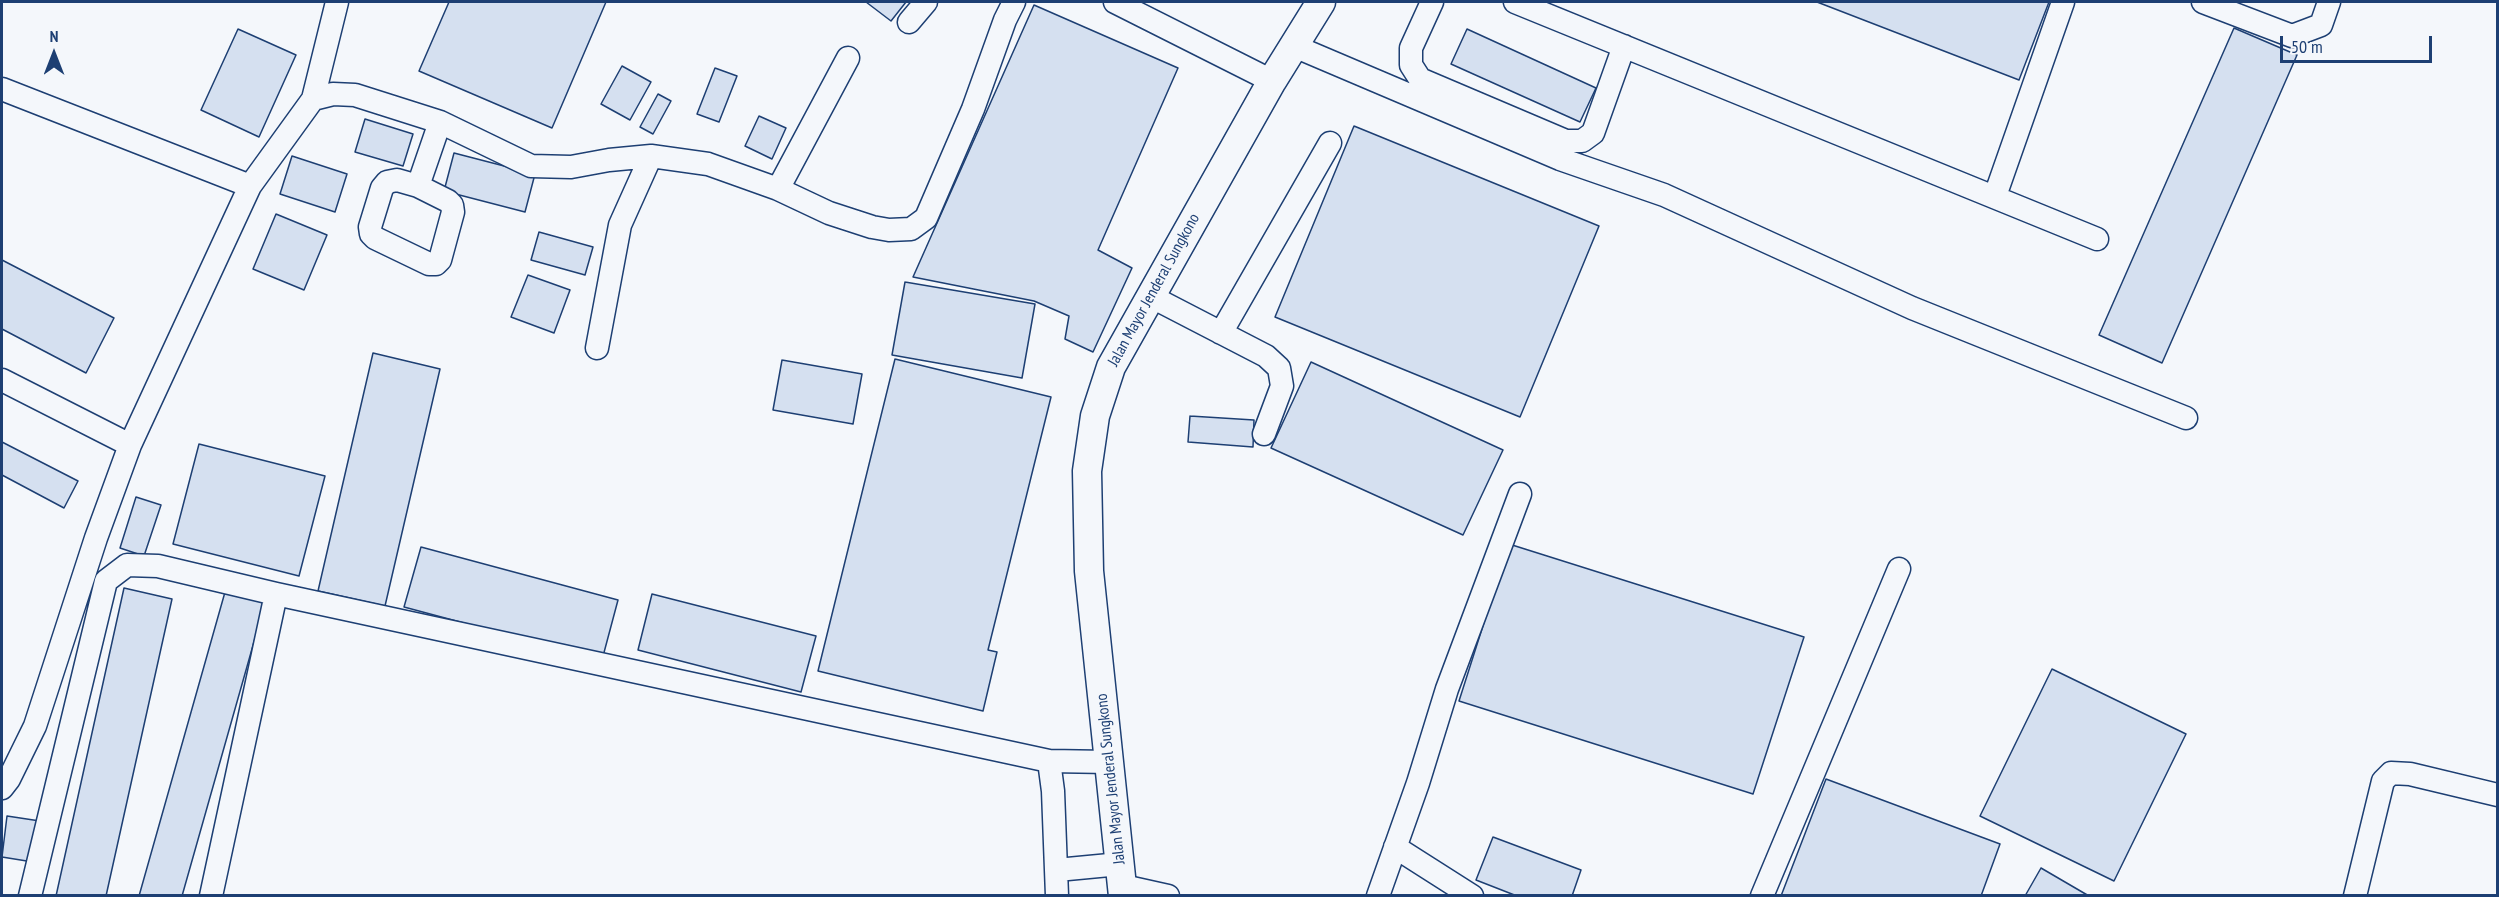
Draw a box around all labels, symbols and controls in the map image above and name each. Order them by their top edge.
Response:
north arrow [24,24,84,84]
scale bar [2283,24,2434,62]
text: N [50,26,58,46]
text: 50 m [2291,35,2323,58]
street label: Jalan Mayor Jenderal Sungkono [1104,210,1204,370]
street label: Jalan Mayor Jenderal Sungkono [1092,693,1130,865]

